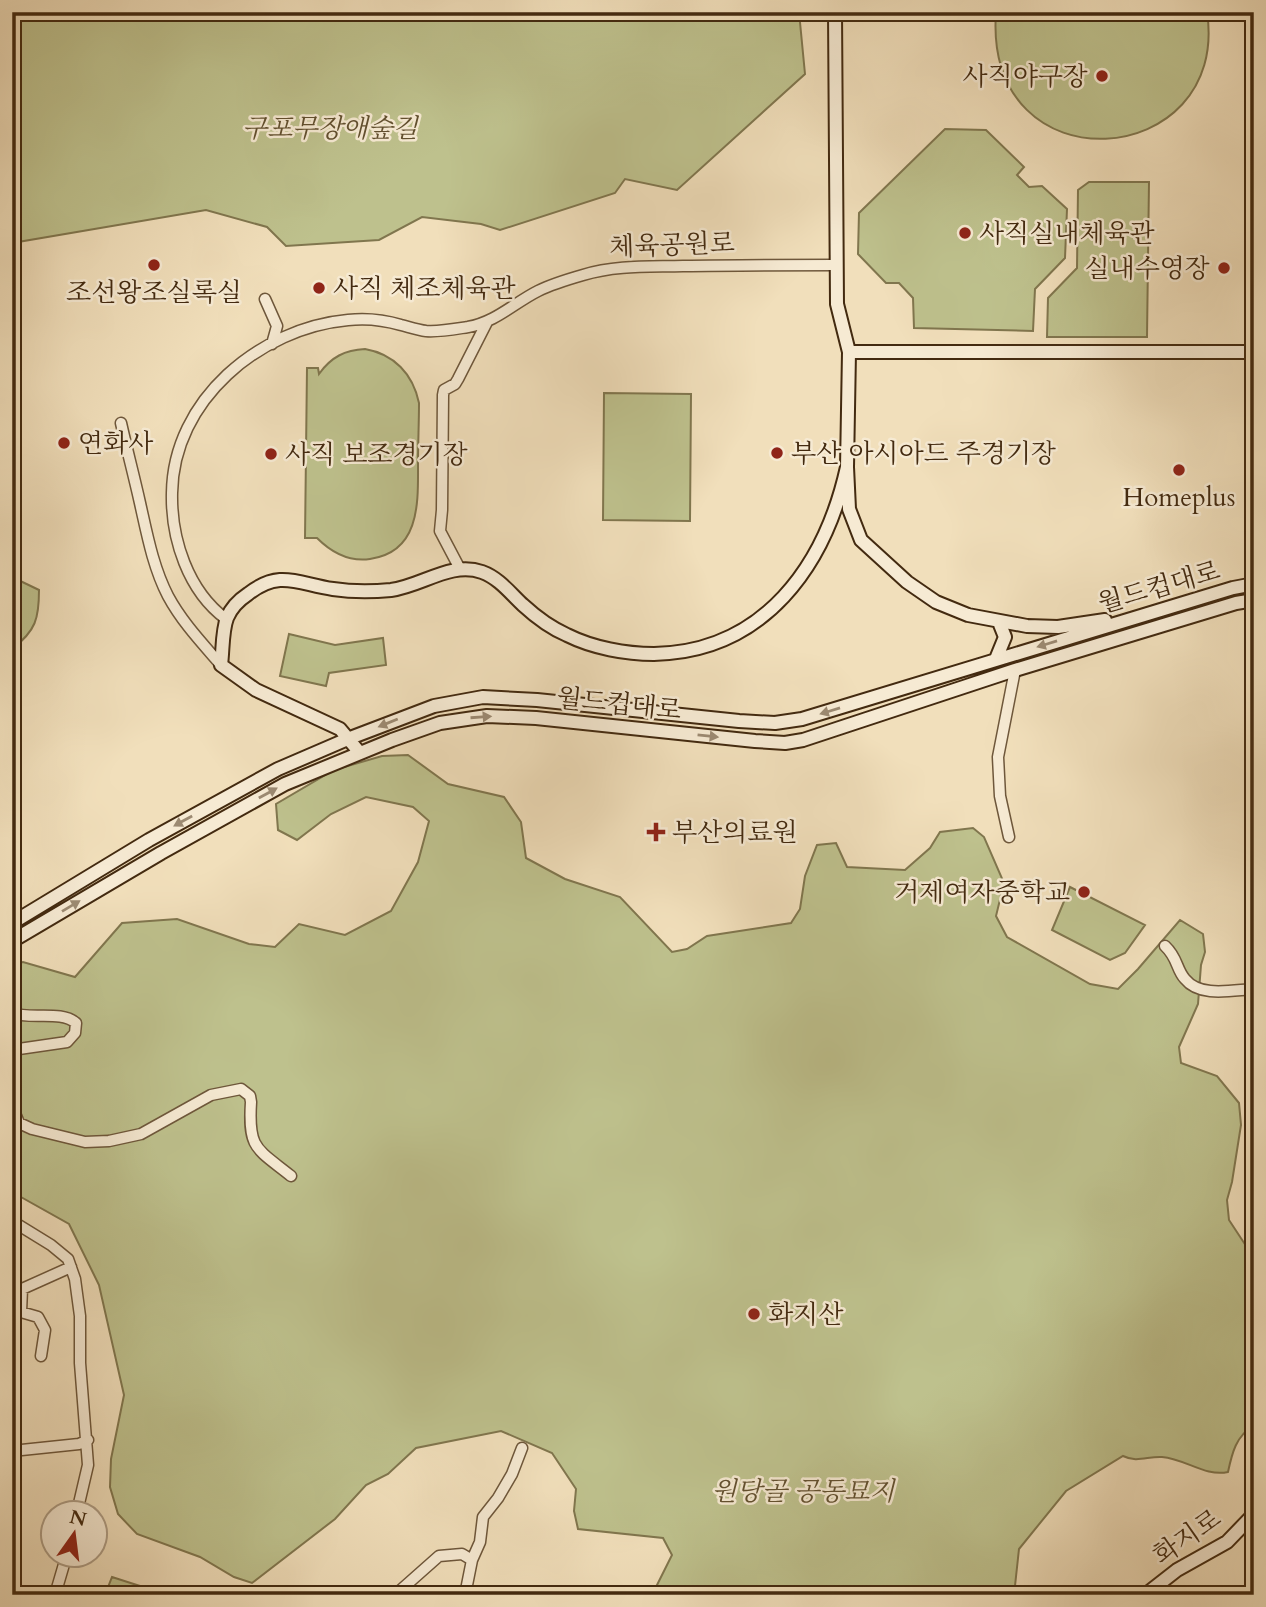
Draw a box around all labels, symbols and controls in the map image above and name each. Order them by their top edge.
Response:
place label: 사직야구장 [962,59,1088,94]
marker: 사직야구장 [1094,68,1110,84]
park label: 구포무장애숲길 [242,111,420,146]
place label: 사직실내체육관 [979,216,1155,251]
street label: 체육공원로 [609,225,735,265]
marker: 사직실내체육관 [957,225,973,241]
place label: 실내수영장 [1084,251,1210,286]
marker: 조선왕조실록실 [146,257,162,273]
marker: 실내수영장 [1216,260,1232,276]
place label: 사직 체조체육관 [333,271,516,306]
place label: 조선왕조실록실 [66,275,242,310]
marker: 사직 체조체육관 [311,280,327,296]
place label: 연화사 [78,426,153,461]
marker: 연화사 [56,435,72,451]
place label: 부산 아시아드 주경기장 [791,436,1056,471]
place label: 사직 보조경기장 [285,437,468,472]
marker: 부산 아시아드 주경기장 [769,445,785,461]
marker: 사직 보조경기장 [263,446,279,462]
marker: Homeplus [1171,462,1187,478]
place label: Homeplus [1122,480,1236,515]
street label: 월드컵대로 [1094,553,1224,621]
one-way arrow [1036,639,1057,649]
street label: 월드컵대로 [555,680,683,728]
one-way arrow [819,706,840,716]
one-way arrow [470,711,492,722]
one-way arrow [378,718,399,729]
one-way arrow [697,731,719,742]
one-way arrow [259,787,278,799]
one-way arrow [174,815,193,827]
place label: 부산의료원 [672,815,798,850]
marker: 부산의료원 [646,822,666,842]
place label: 거제여자중학교 [894,875,1070,910]
marker: 거제여자중학교 [1076,884,1092,900]
one-way arrow [61,900,81,912]
place label: 화지산 [768,1297,844,1332]
marker: 화지산 [746,1306,762,1322]
park label: 원당골 공동묘지 [711,1474,896,1509]
north arrow [38,1498,108,1568]
street label: 화지로 [1146,1501,1228,1573]
text: N [67,1504,90,1533]

